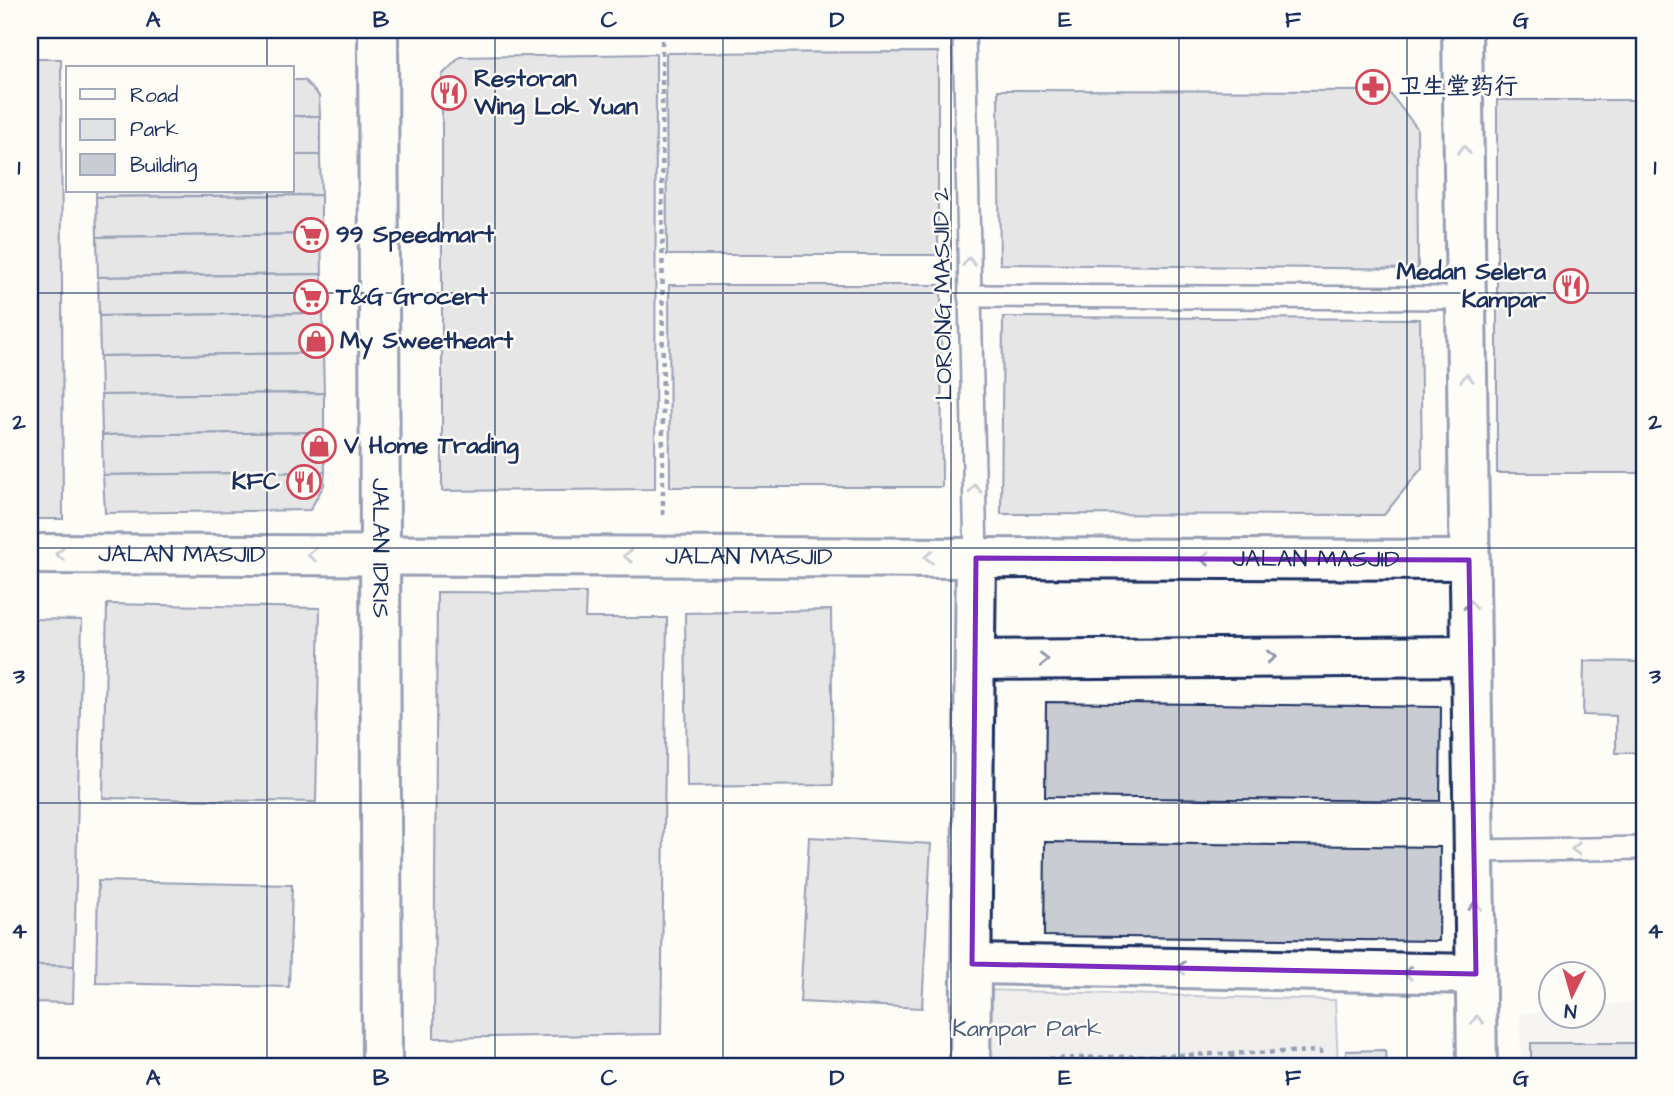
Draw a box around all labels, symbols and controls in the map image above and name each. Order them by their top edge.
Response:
text: A [146,4,161,36]
text: B [373,4,390,36]
text: C [601,4,618,36]
text: D [830,4,845,36]
text: E [1058,4,1072,36]
text: F [1285,4,1302,36]
text: G [1513,4,1529,36]
place label: Restoran Wing Lok Yuan [473,62,638,125]
legend [66,66,294,192]
pharmacy icon: 卫生堂药行 [1354,68,1392,106]
place label: 卫生堂药行 [1398,70,1518,104]
restaurant icon: Restoran Wing Lok Yuan [430,74,468,112]
text: Road [130,81,178,110]
text: Park [130,115,179,144]
one-way arrow [1456,144,1471,155]
text: 1 [18,151,21,183]
text: Building [130,151,198,182]
text: 1 [1654,151,1657,183]
street label: LORONG MASJID 2 [924,187,962,401]
supermarket icon: 99 Speedmart [292,216,330,254]
place label: 99 Speedmart [336,218,494,252]
place label: Medan Selera Kampar [1396,255,1547,317]
one-way arrow [961,256,976,267]
restaurant icon: Medan Selera Kampar [1552,267,1590,305]
supermarket icon: T&G Grocert [292,278,330,316]
place label: T&G Grocert [335,280,488,314]
shop icon: My Sweetheart [297,322,335,360]
place label: My Sweetheart [340,324,513,360]
one-way arrow [1459,372,1475,382]
text: 2 [11,406,26,438]
text: 2 [1647,406,1662,438]
shop icon: V Home Trading [300,427,338,465]
place label: V Home Trading [343,429,519,464]
restaurant icon: KFC [285,463,323,501]
place label: KFC [232,465,280,499]
street label: JALAN IDRIS [363,478,397,618]
one-way arrow [967,484,982,495]
street label: JALAN MASJID [98,537,266,572]
street label: JALAN MASJID [665,540,833,574]
street label: JALAN MASJID [1232,542,1400,577]
one-way arrow [54,546,65,562]
one-way arrow [306,547,317,563]
one-way arrow [622,548,632,564]
one-way arrow [923,549,933,565]
one-way arrow [1199,551,1210,567]
one-way arrow [1462,599,1478,610]
one-way arrow [1266,650,1277,665]
one-way arrow [1038,652,1049,667]
text: 3 [12,660,25,692]
text: 3 [1648,660,1661,692]
one-way arrow [1570,842,1581,857]
one-way arrow [1467,900,1483,911]
text: 4 [11,915,27,947]
text: 4 [1647,915,1663,947]
north arrow [1538,960,1608,1030]
one-way arrow [1175,961,1186,976]
one-way arrow [1402,965,1413,981]
text: N [1563,996,1578,1024]
park label: Kampar Park [952,1012,1102,1046]
one-way arrow [1469,1014,1485,1025]
text: A [146,1062,161,1094]
text: B [373,1062,390,1094]
text: C [601,1062,618,1094]
text: D [830,1062,845,1094]
text: E [1058,1062,1072,1094]
text: F [1285,1062,1302,1094]
text: G [1513,1062,1529,1094]

